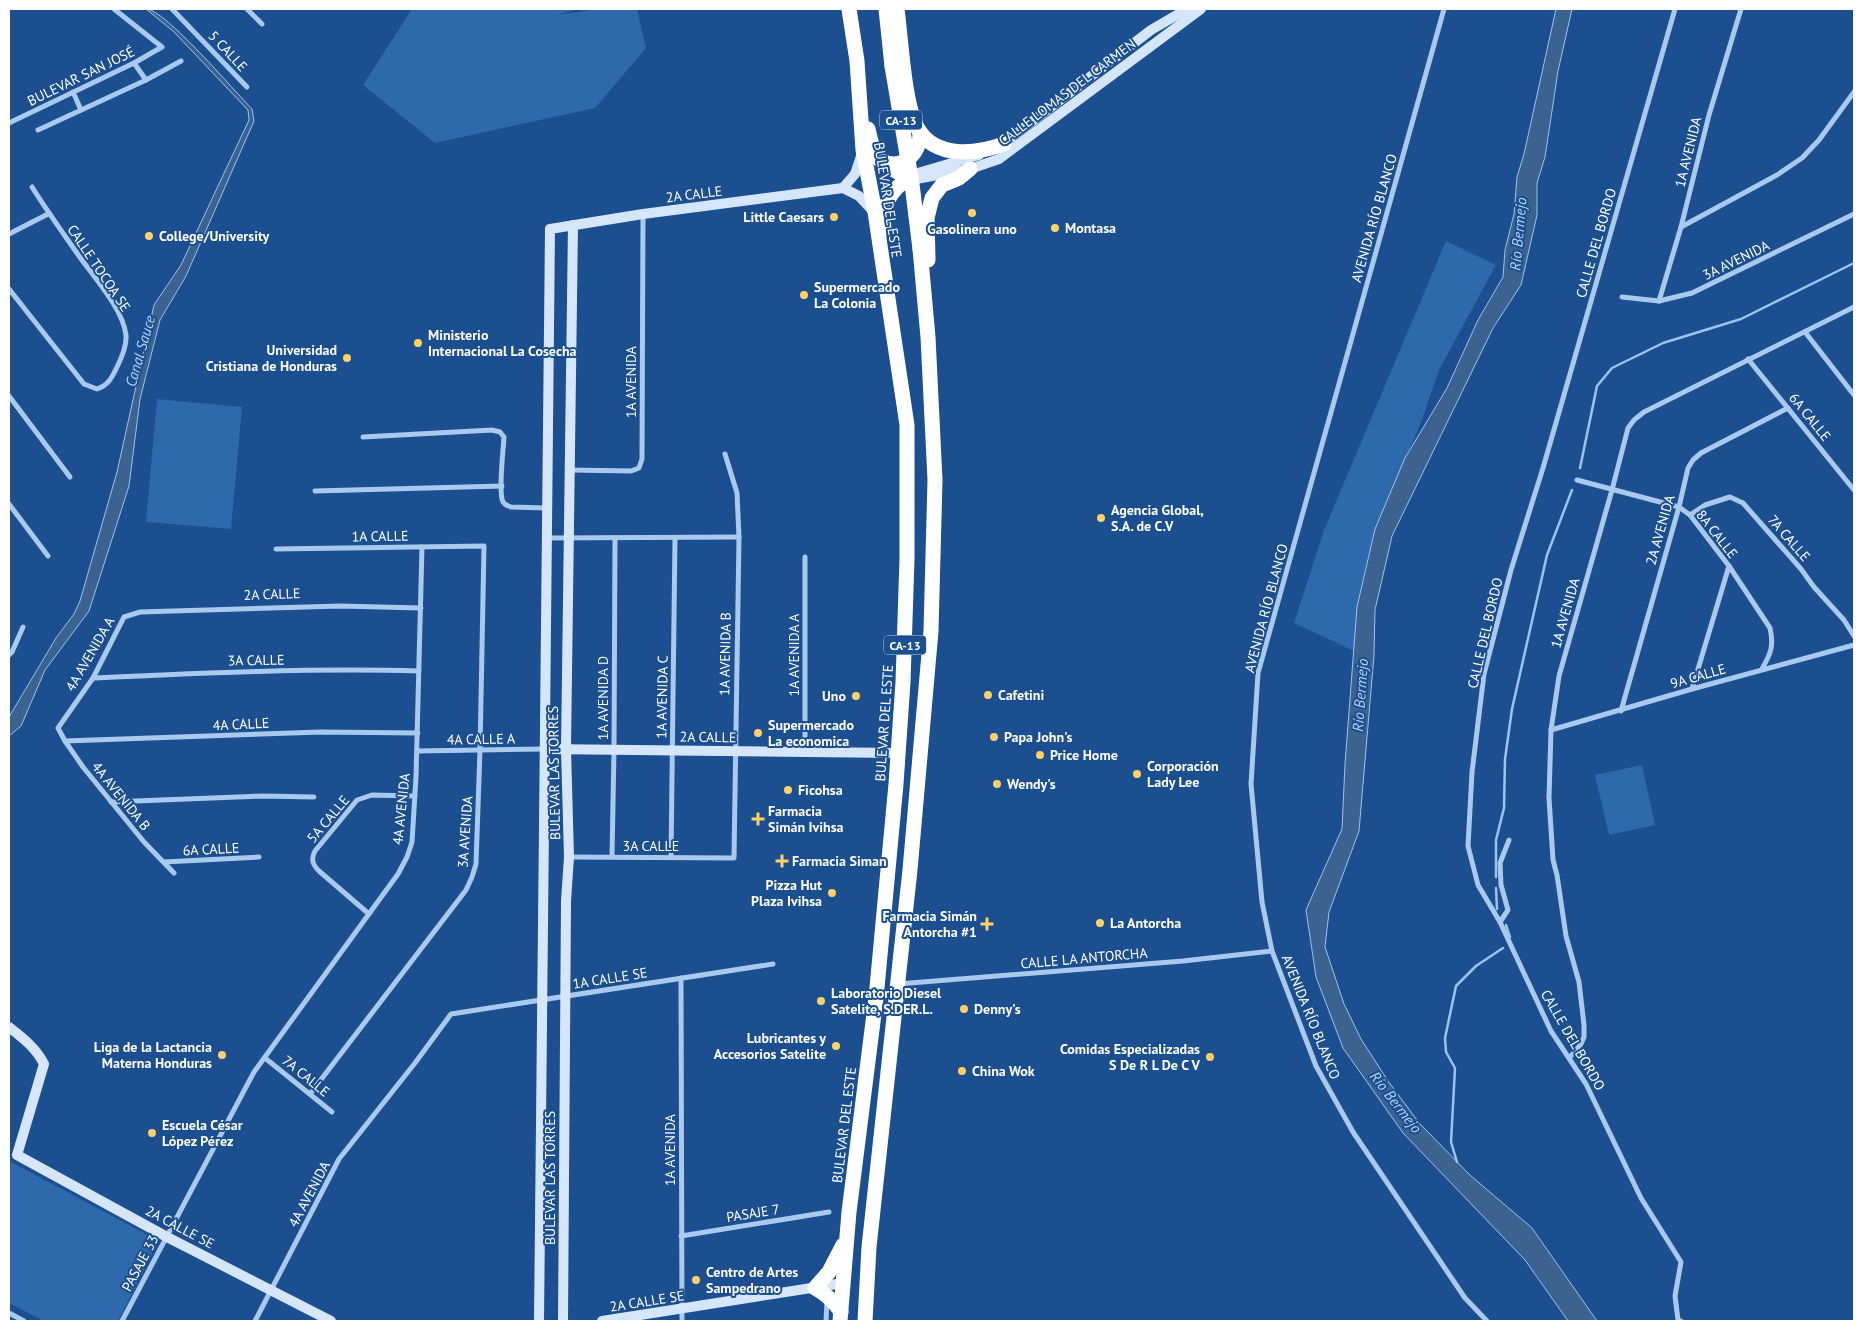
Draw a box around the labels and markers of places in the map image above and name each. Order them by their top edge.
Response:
marker: Gasolinera uno [966,207,978,219]
place label: Little Caesars [743,208,824,226]
marker: Little Caesars [828,211,840,223]
place label: Montasa [1065,219,1116,237]
place label: Gasolinera uno [927,220,1017,238]
marker: Montasa [1049,222,1061,234]
place label: College/University [159,227,269,245]
marker: College/University [143,230,155,242]
place label: Supermercado La Colonia [814,278,900,312]
marker: Supermercado La Colonia [798,289,810,301]
place label: Ministerio Internacional La Cosecha [428,326,577,360]
marker: Ministerio Internacional La Cosecha [412,337,424,349]
place label: Universidad Cristiana de Honduras [206,341,337,375]
marker: Universidad Cristiana de Honduras [341,352,353,364]
place label: Agencia Global, S.A. de C.V [1111,501,1204,535]
marker: Agencia Global, S.A. de C.V [1095,512,1107,524]
place label: Cafetini [998,686,1044,704]
place label: Uno [822,687,846,705]
marker: Cafetini [982,689,994,701]
marker: Uno [850,690,862,702]
place label: Supermercado La economica [768,716,854,750]
marker: Supermercado La economica [752,727,764,739]
place label: Papa John's [1004,728,1073,746]
marker: Papa John's [988,731,1000,743]
place label: Price Home [1050,746,1118,764]
marker: Price Home [1034,749,1046,761]
place label: Corporación Lady Lee [1147,757,1219,791]
marker: Corporación Lady Lee [1131,768,1143,780]
place label: Wendy's [1007,775,1056,793]
marker: Wendy's [991,778,1003,790]
place label: Ficohsa [798,781,843,799]
marker: Ficohsa [782,784,794,796]
place label: Farmacia Simán Ivihsa [768,802,844,836]
marker: Farmacia Simán Ivihsa [752,813,764,825]
place label: Farmacia Siman [792,852,887,870]
marker: Farmacia Siman [776,855,788,867]
place label: Pizza Hut Plaza Ivihsa [751,876,822,910]
marker: Pizza Hut Plaza Ivihsa [826,887,838,899]
place label: Farmacia Simán Antorcha #1 [882,907,977,941]
place label: La Antorcha [1110,914,1181,932]
marker: La Antorcha [1094,917,1106,929]
marker: Farmacia Simán Antorcha #1 [981,918,993,930]
place label: Laboratorio Diesel Satelite, S.DER.L. [831,984,942,1018]
marker: Laboratorio Diesel Satelite, S.DER.L. [815,995,827,1007]
place label: Denny's [974,1000,1021,1018]
marker: Denny's [958,1003,970,1015]
place label: Lubricantes y Accesorios Satelite [714,1029,826,1063]
place label: Liga de la Lactancia Materna Honduras [94,1038,212,1072]
marker: Lubricantes y Accesorios Satelite [830,1040,842,1052]
place label: Comidas Especializadas S De R L De C V [1060,1040,1201,1074]
marker: Liga de la Lactancia Materna Honduras [216,1049,228,1061]
marker: Comidas Especializadas S De R L De C V [1204,1051,1216,1063]
place label: China Wok [972,1062,1035,1080]
marker: China Wok [956,1065,968,1077]
place label: Escuela César López Pérez [162,1116,243,1150]
marker: Escuela César López Pérez [146,1127,158,1139]
place label: Centro de Artes Sampedrano [706,1263,798,1297]
marker: Centro de Artes Sampedrano [690,1274,702,1286]

